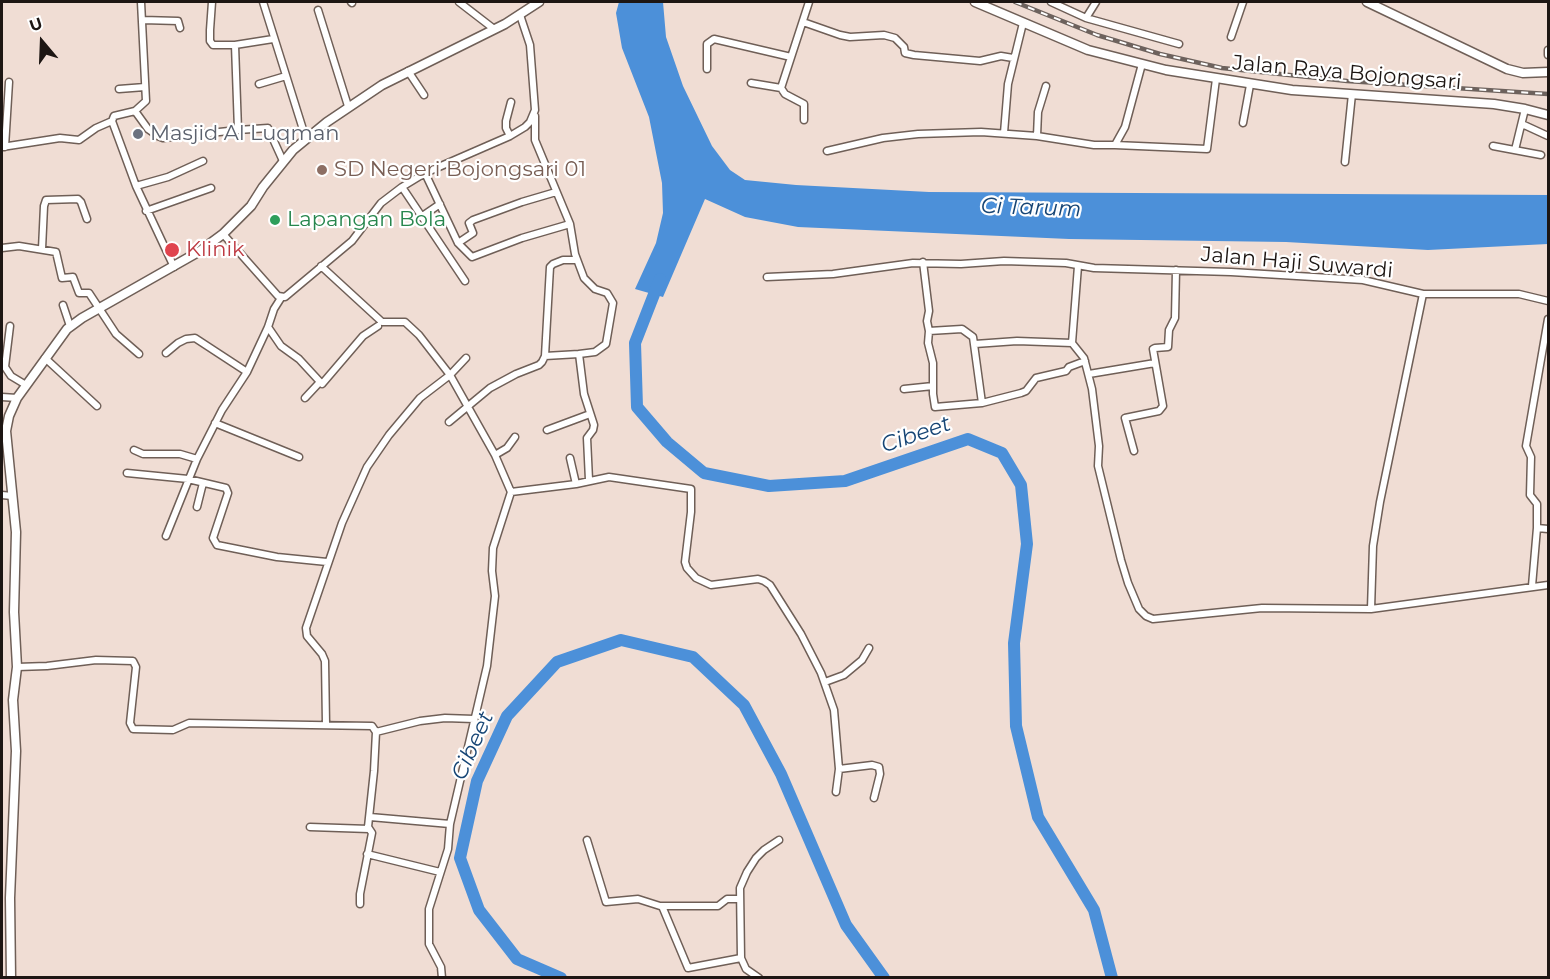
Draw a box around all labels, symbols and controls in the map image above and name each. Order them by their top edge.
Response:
north arrow [12,12,72,72]
text: U [27,13,45,36]
street label: Jalan Raya Bojongsari [1232,50,1462,96]
place label: Masjid Al Luqman [150,121,339,147]
marker: Masjid Al Luqman [131,127,145,141]
place label: SD Negeri Bojongsari 01 [334,157,586,183]
marker: SD Negeri Bojongsari 01 [315,163,329,177]
water label: Ci Tarum [980,193,1082,223]
place label: Lapangan Bola [287,207,446,233]
marker: Lapangan Bola [268,213,282,227]
place label: Klinik [186,237,245,263]
marker: Klinik [163,241,181,259]
street label: Jalan Haji Suwardi [1200,242,1394,284]
water label: Cibeet [878,411,954,459]
water label: Cibeet [446,708,500,784]

